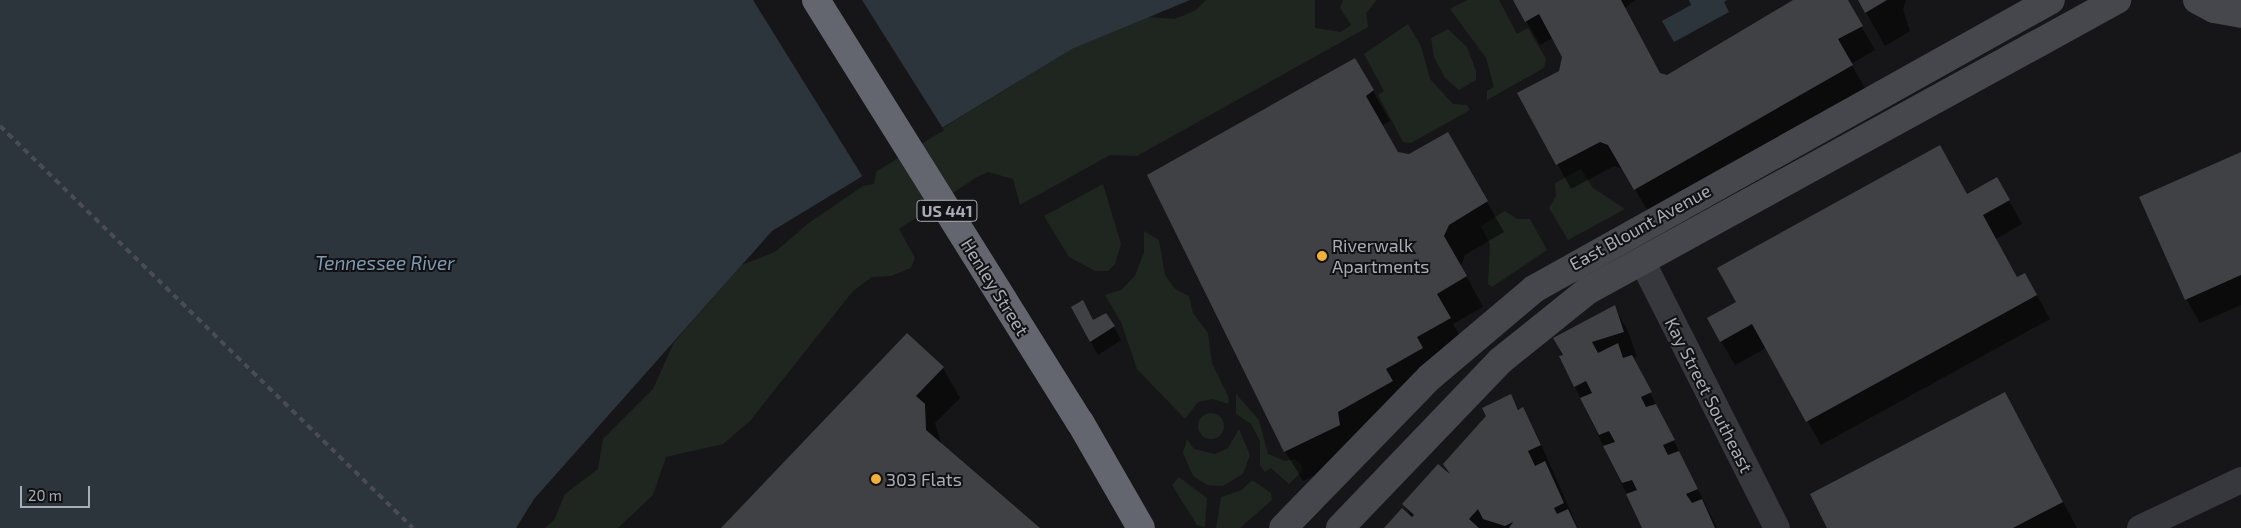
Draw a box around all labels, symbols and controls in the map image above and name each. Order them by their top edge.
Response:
street label: East Blount Avenue [1565,179,1715,275]
road number: US 441 [916,198,978,225]
street label: Henley Street [957,234,1033,340]
place label: Riverwalk Apartments [1332,235,1429,278]
marker: Riverwalk Apartments [1316,250,1328,262]
water label: Tennessee River [315,252,455,274]
street label: Kay Street Southeast [1660,314,1758,476]
place label: 303 Flats [886,468,962,490]
marker: 303 Flats [870,473,882,485]
scale bar [22,476,92,508]
text: 20 m [28,486,62,504]

